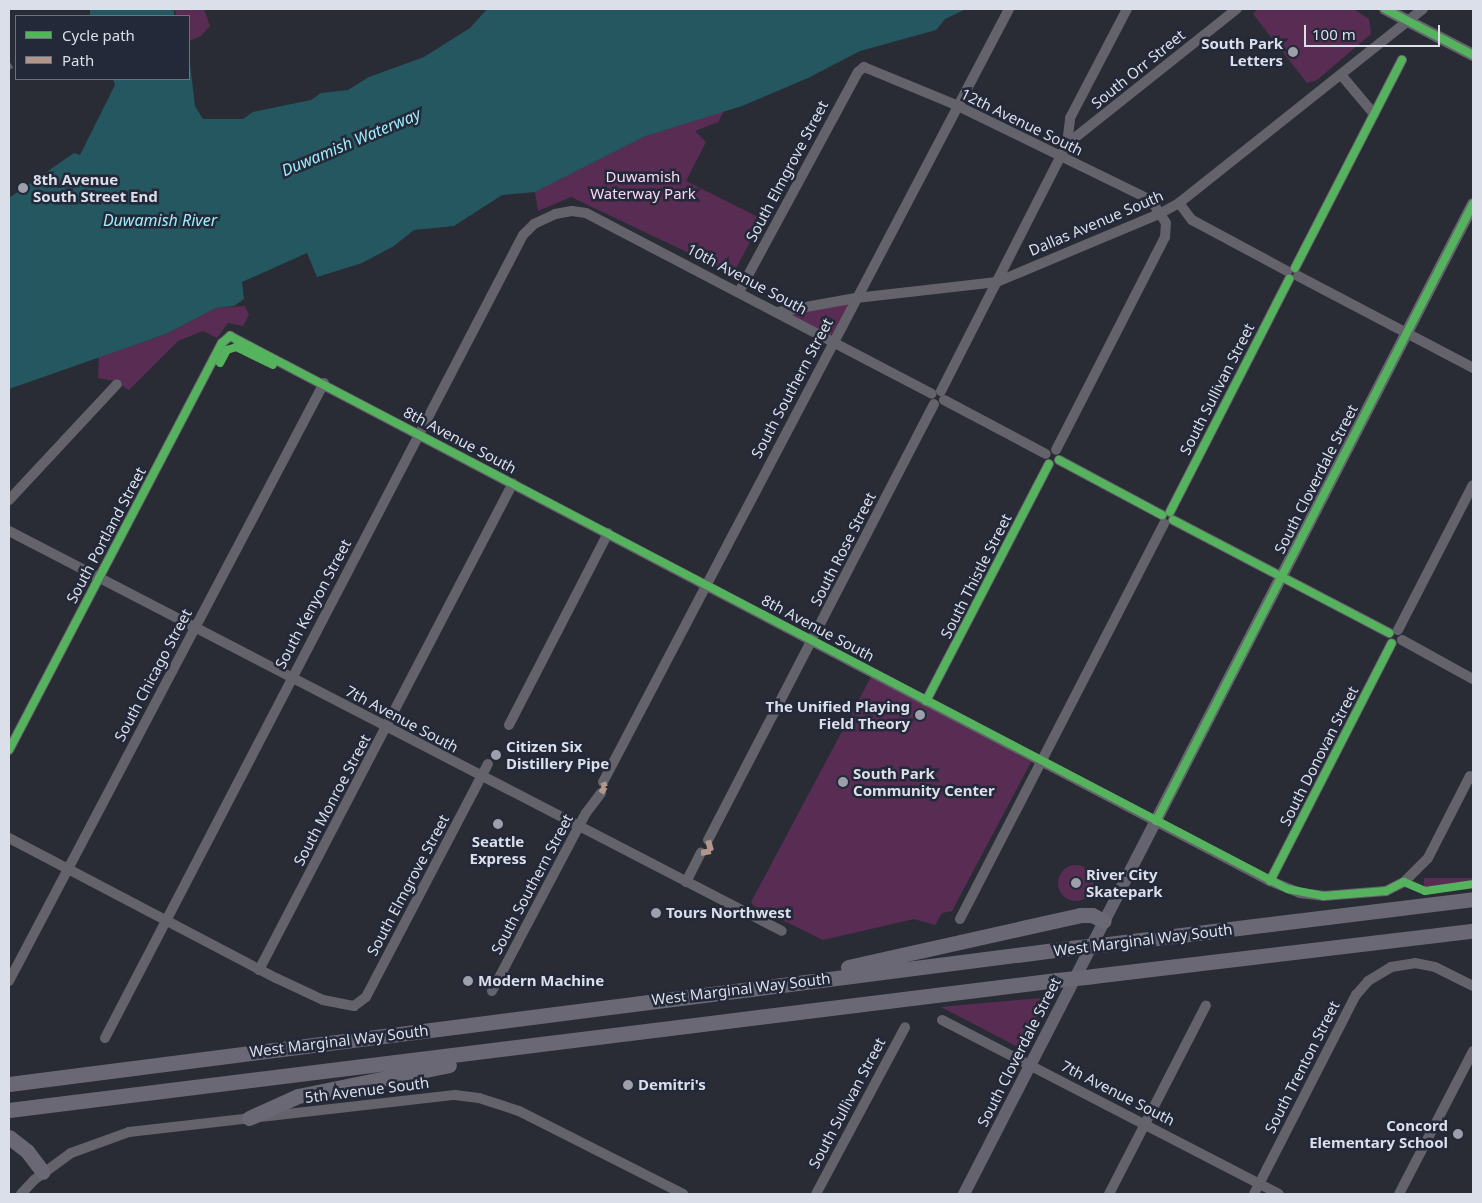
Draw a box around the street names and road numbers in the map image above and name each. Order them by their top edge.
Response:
street label: South Orr Street [1088,26,1188,112]
street label: 12th Avenue South [958,85,1086,159]
street label: South Elmgrove Street [742,97,832,245]
street label: Dallas Avenue South [1026,186,1166,260]
street label: 10th Avenue South [684,240,810,318]
street label: South Southern Street [747,315,837,461]
street label: South Sullivan Street [1176,320,1258,458]
street label: South Cloverdale Street [1271,401,1361,557]
street label: 8th Avenue South [401,403,519,477]
street label: South Portland Street [62,464,150,606]
street label: South Rose Street [807,489,879,609]
street label: South Thistle Street [937,511,1015,641]
street label: South Kenyon Street [271,536,355,672]
street label: 8th Avenue South [759,591,877,665]
street label: South Chicago Street [110,606,196,744]
street label: 7th Avenue South [343,682,461,756]
street label: South Donovan Street [1276,683,1362,829]
street label: South Monroe Street [290,731,374,869]
street label: South Elmgrove Street [363,811,453,959]
street label: South Southern Street [487,811,577,957]
street label: West Marginal Way South [1053,920,1233,960]
street label: West Marginal Way South [651,969,831,1009]
street label: South Cloverdale Street [974,974,1064,1130]
street label: South Trenton Street [1261,998,1343,1136]
street label: West Marginal Way South [249,1021,429,1061]
street label: South Sullivan Street [805,1035,889,1171]
street label: 7th Avenue South [1058,1057,1178,1129]
street label: 5th Avenue South [304,1073,430,1107]

